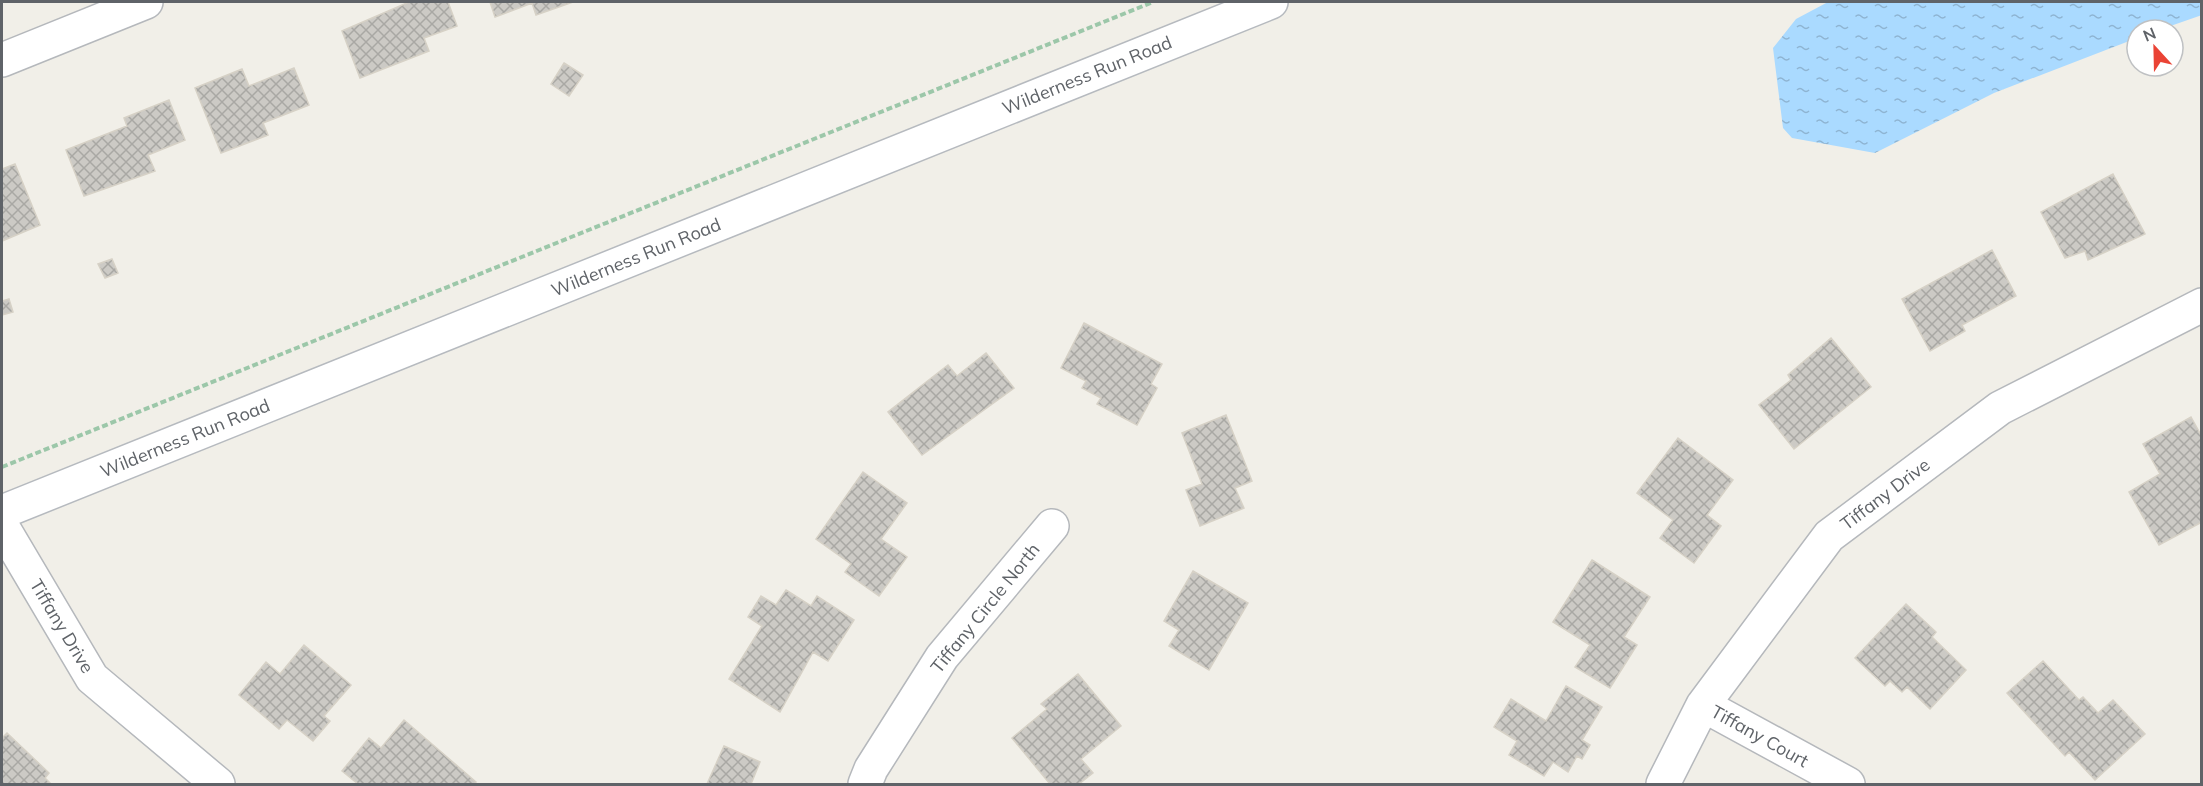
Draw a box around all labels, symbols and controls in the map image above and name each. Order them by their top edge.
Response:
north arrow [2125,18,2185,78]
text: N [2140,23,2159,46]
street label: Wilderness Run Road [999,30,1175,120]
street label: Wilderness Run Road [548,212,724,302]
street label: Wilderness Run Road [97,393,273,483]
street label: Tiffany Drive [1836,453,1934,535]
street label: Tiffany Circle North [925,538,1045,678]
street label: Tiffany Drive [25,575,99,677]
street label: Tiffany Court [1707,700,1813,772]

